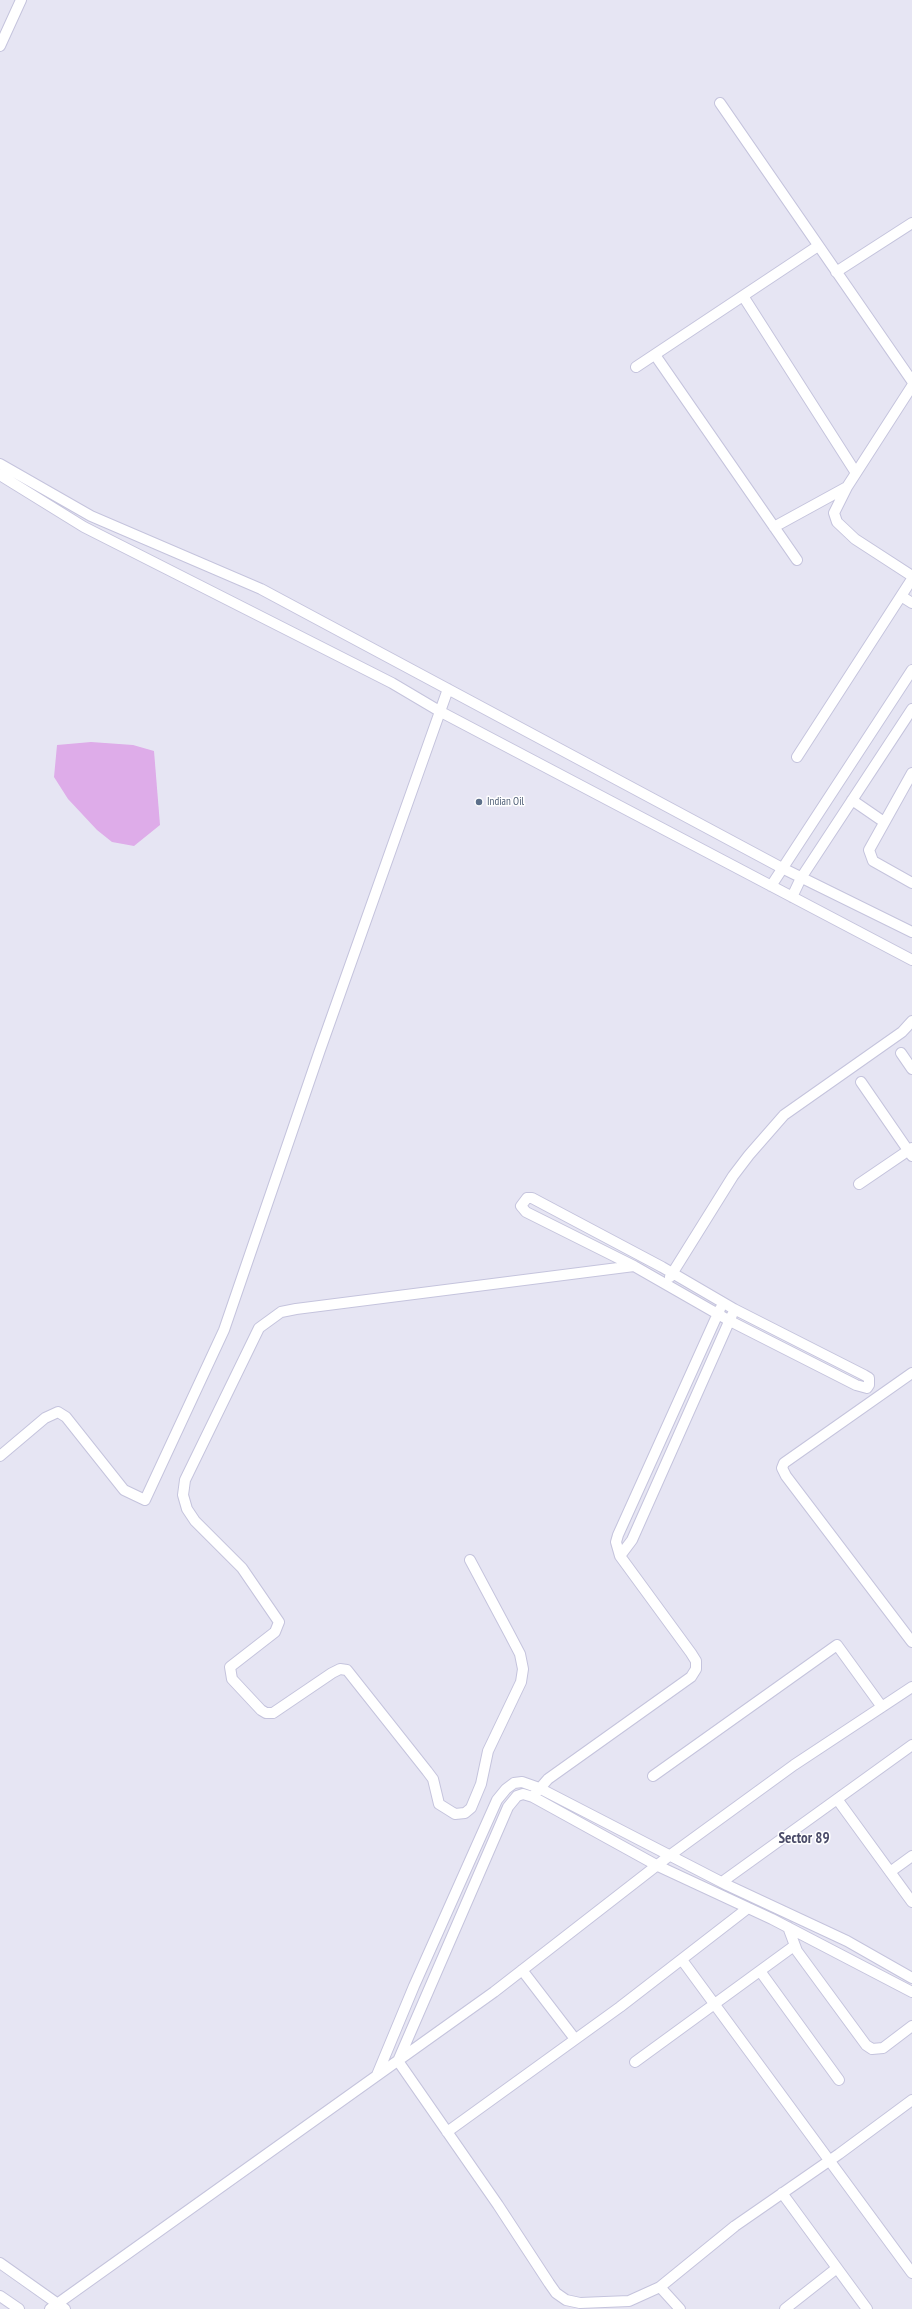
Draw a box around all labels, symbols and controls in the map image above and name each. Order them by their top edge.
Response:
place label: Indian Oil [487,795,524,809]
marker: Indian Oil [474,797,484,807]
district label: Sector 89 [778,1830,830,1848]

